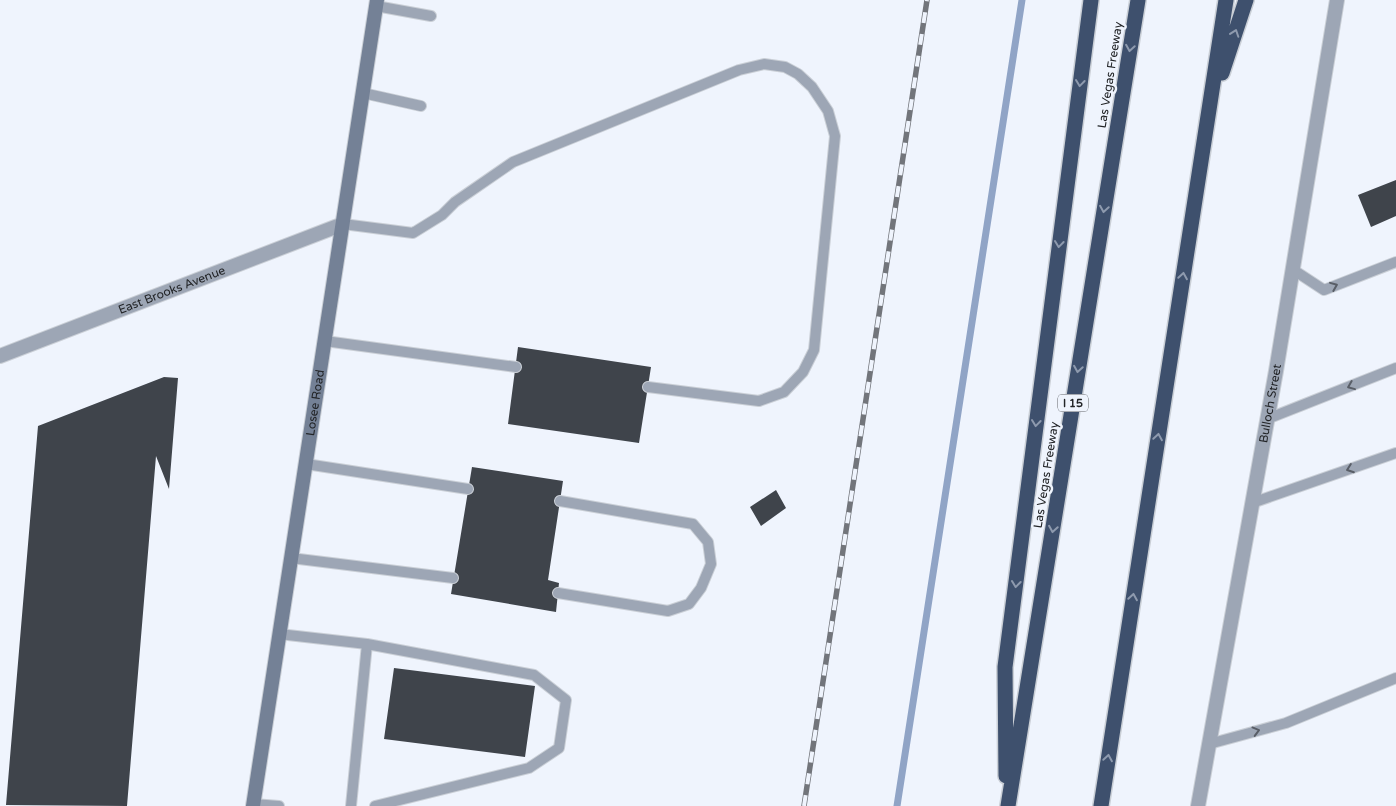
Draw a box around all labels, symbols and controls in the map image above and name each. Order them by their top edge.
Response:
street label: Las Vegas Freeway [1095,20,1125,129]
one-way arrow [1229,29,1239,38]
one-way arrow [1125,44,1136,52]
one-way arrow [1075,79,1086,87]
one-way arrow [1100,204,1110,213]
one-way arrow [1054,241,1065,249]
street label: East Brooks Avenue [116,263,227,317]
one-way arrow [1177,272,1188,280]
one-way arrow [1329,282,1338,292]
street label: Bulloch Street [1256,362,1284,444]
one-way arrow [1074,365,1084,373]
street label: Losee Road [303,369,327,437]
one-way arrow [1347,379,1356,390]
road number: I 15 [1058,394,1088,412]
one-way arrow [1031,419,1042,427]
street label: Las Vegas Freeway [1031,420,1061,529]
one-way arrow [1152,432,1163,440]
one-way arrow [1346,463,1355,473]
one-way arrow [1048,525,1058,534]
one-way arrow [1011,580,1021,588]
one-way arrow [1127,593,1138,601]
one-way arrow [1251,727,1259,737]
one-way arrow [1102,753,1113,761]

